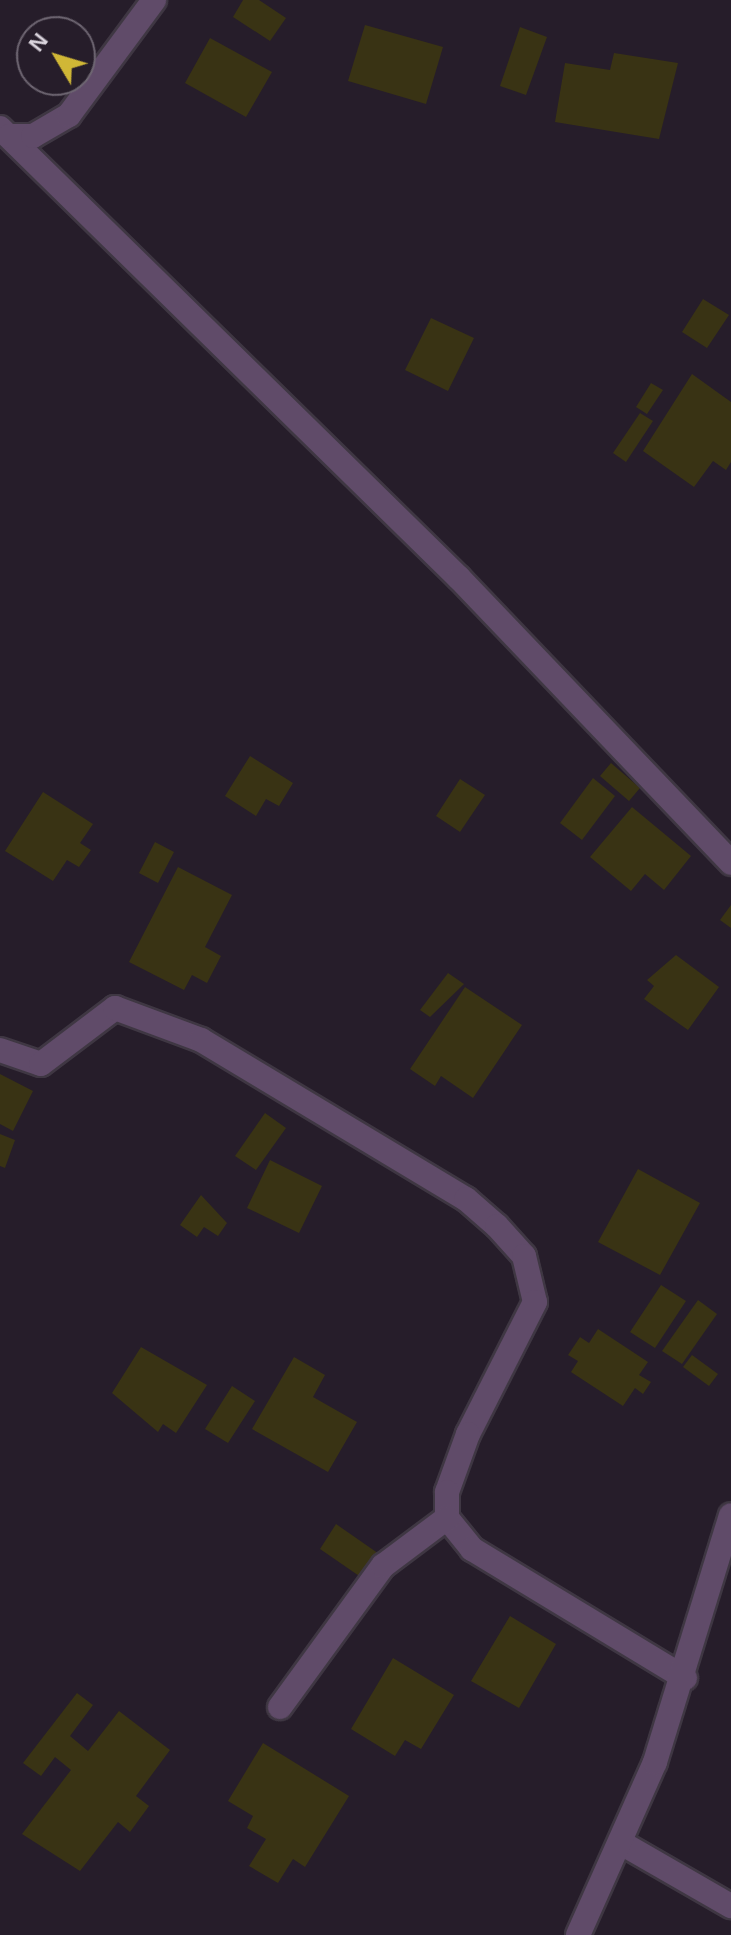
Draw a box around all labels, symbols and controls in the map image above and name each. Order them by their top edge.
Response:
north arrow [16,16,96,96]
text: N [24,28,53,56]

